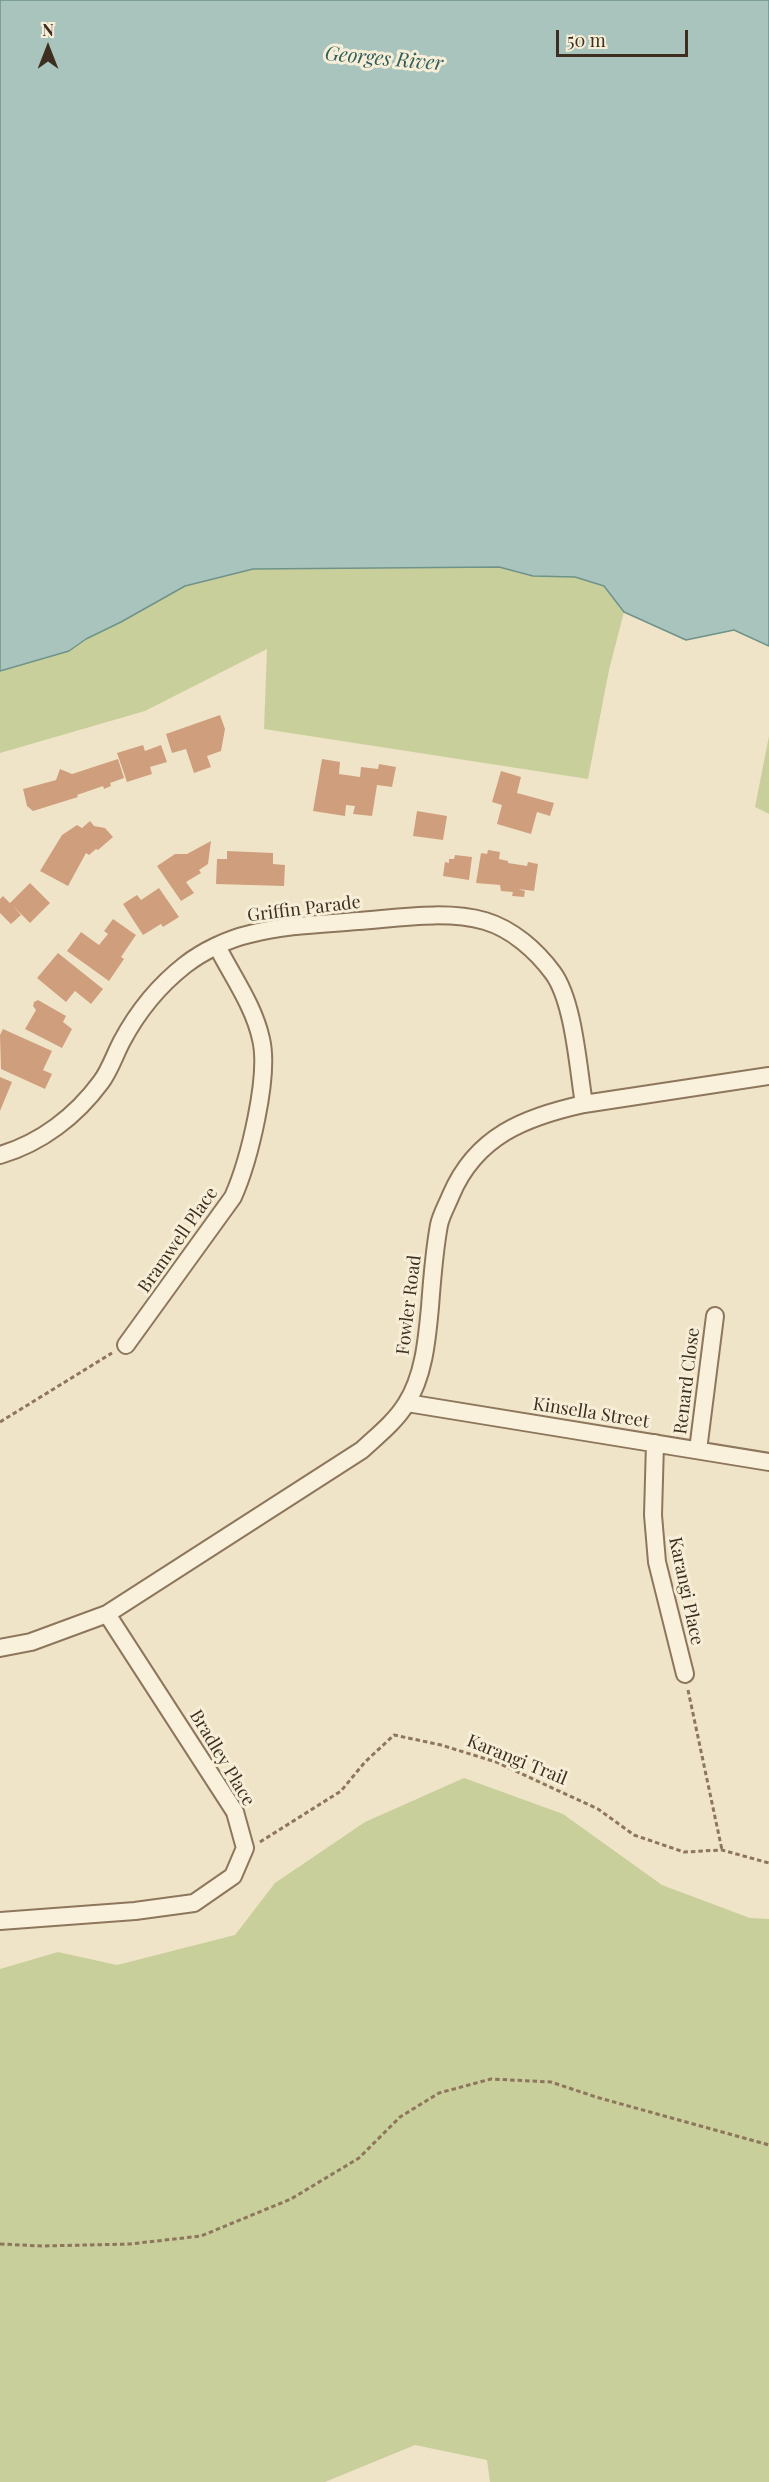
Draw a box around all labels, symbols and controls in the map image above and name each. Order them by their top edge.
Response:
north arrow [18,18,78,78]
scale bar [559,18,691,56]
text: N [42,19,54,40]
text: 50 m [567,28,606,52]
water label: Georges River [324,42,444,76]
street label: Griffin Parade [246,891,362,927]
street label: Bramwell Place [134,1183,222,1297]
street label: Fowler Road [392,1254,426,1356]
street label: Renard Close [670,1326,704,1436]
street label: Kinsella Street [532,1393,650,1433]
street label: Karangi Place [664,1535,708,1647]
street label: Bradley Place [185,1706,259,1810]
street label: Karangi Trail [464,1730,570,1790]

